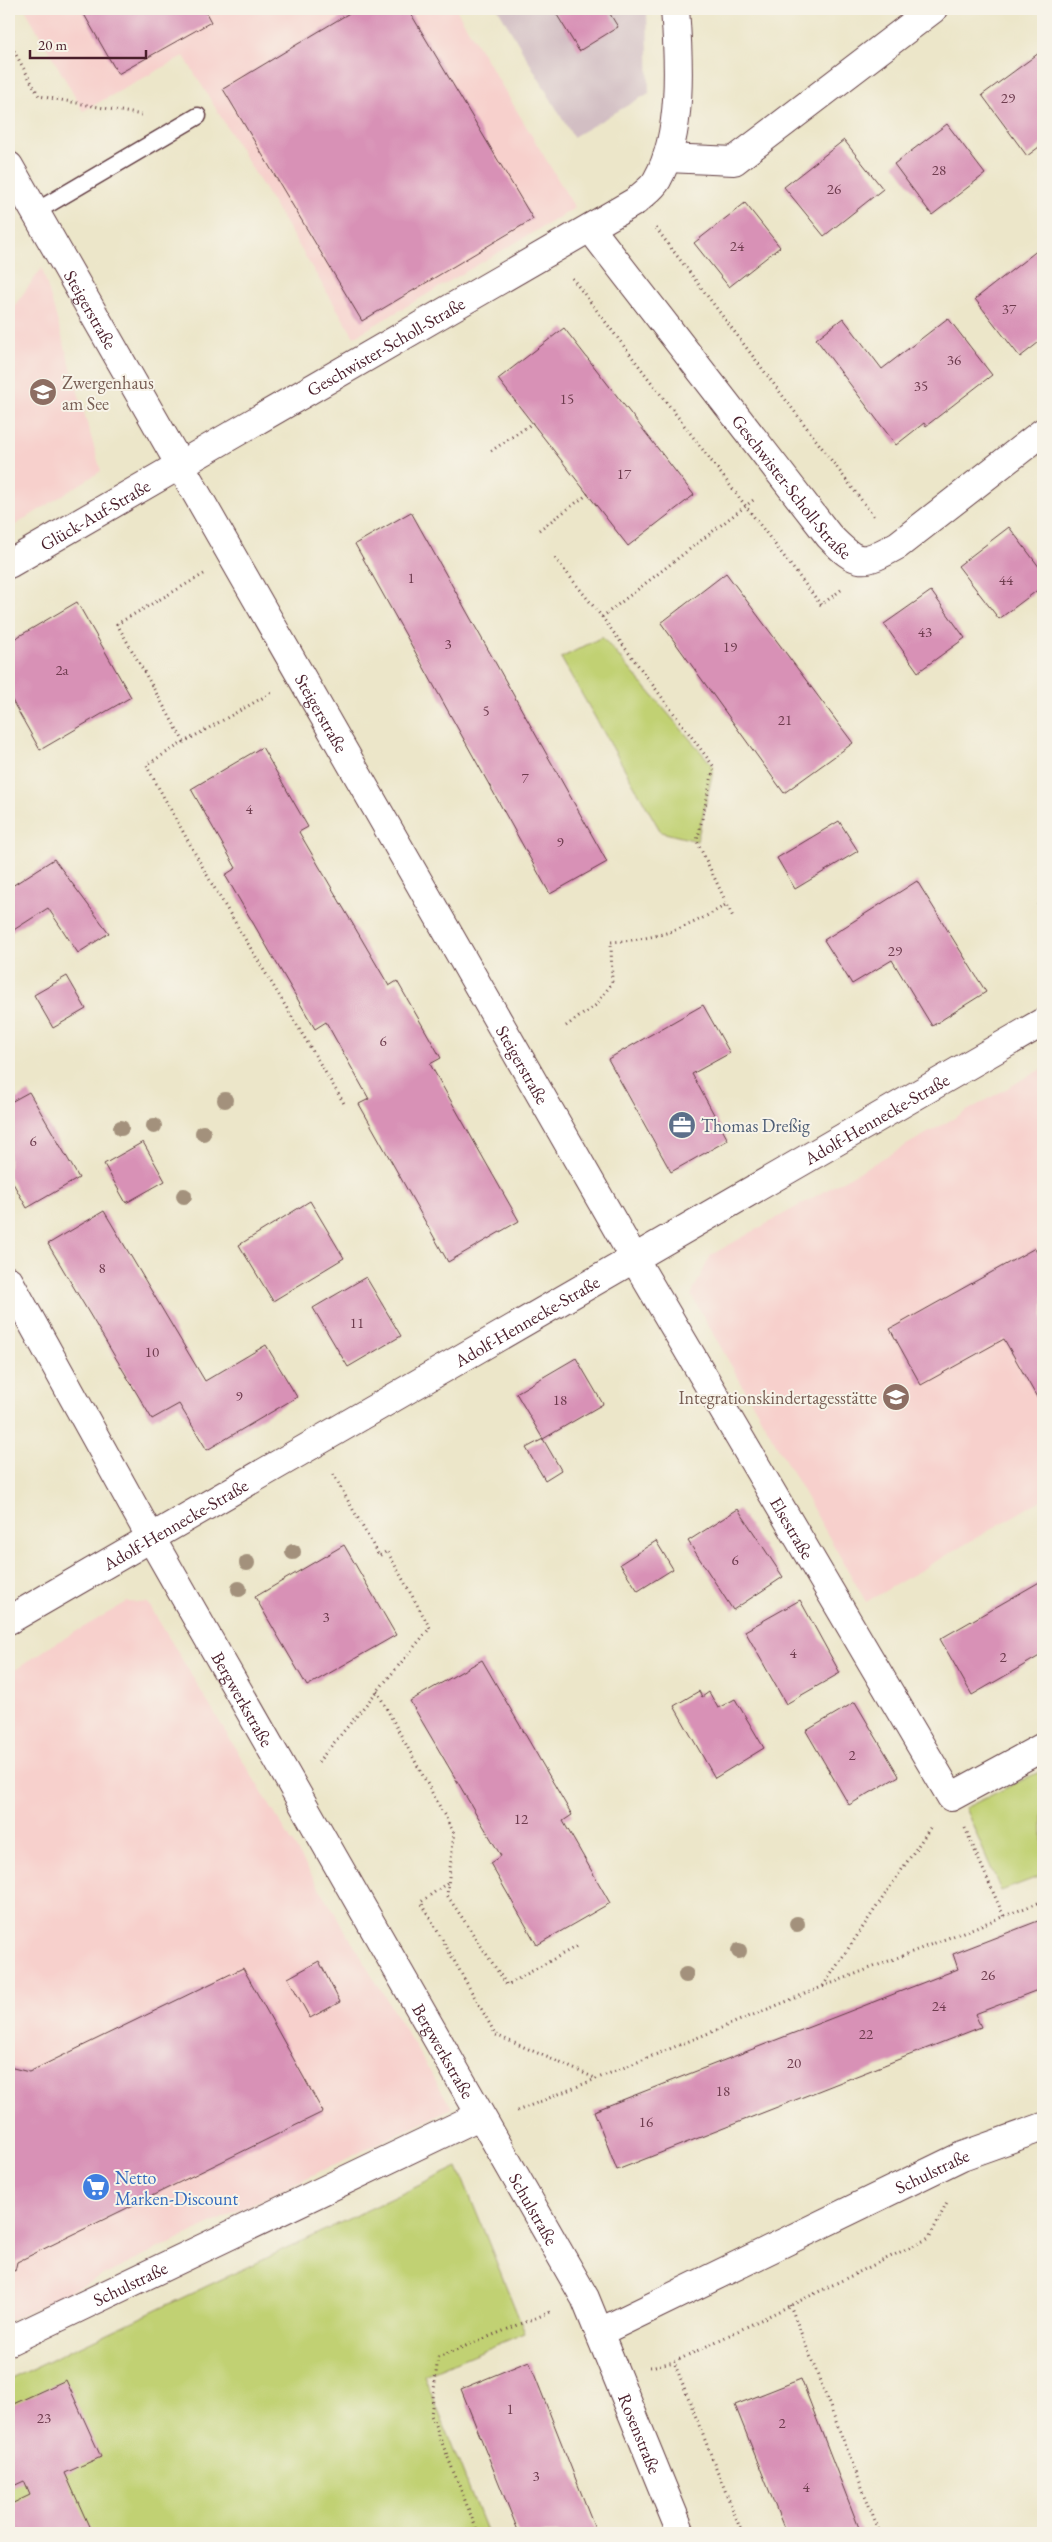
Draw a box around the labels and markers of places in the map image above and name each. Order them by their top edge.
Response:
place label: Zwergenhaus am See [62,371,154,415]
school or university icon: Zwergenhaus am See [28,377,58,407]
office icon: Thomas Dreßig [667,1110,697,1140]
place label: Thomas Dreßig [701,1114,810,1137]
school or university icon: Integrationskindertagesstätte [881,1382,911,1412]
place label: Integrationskindertagesstätte [678,1386,877,1409]
place label: Netto Marken-Discount [115,2166,239,2210]
supermarket icon: Netto Marken-Discount [81,2172,111,2202]

